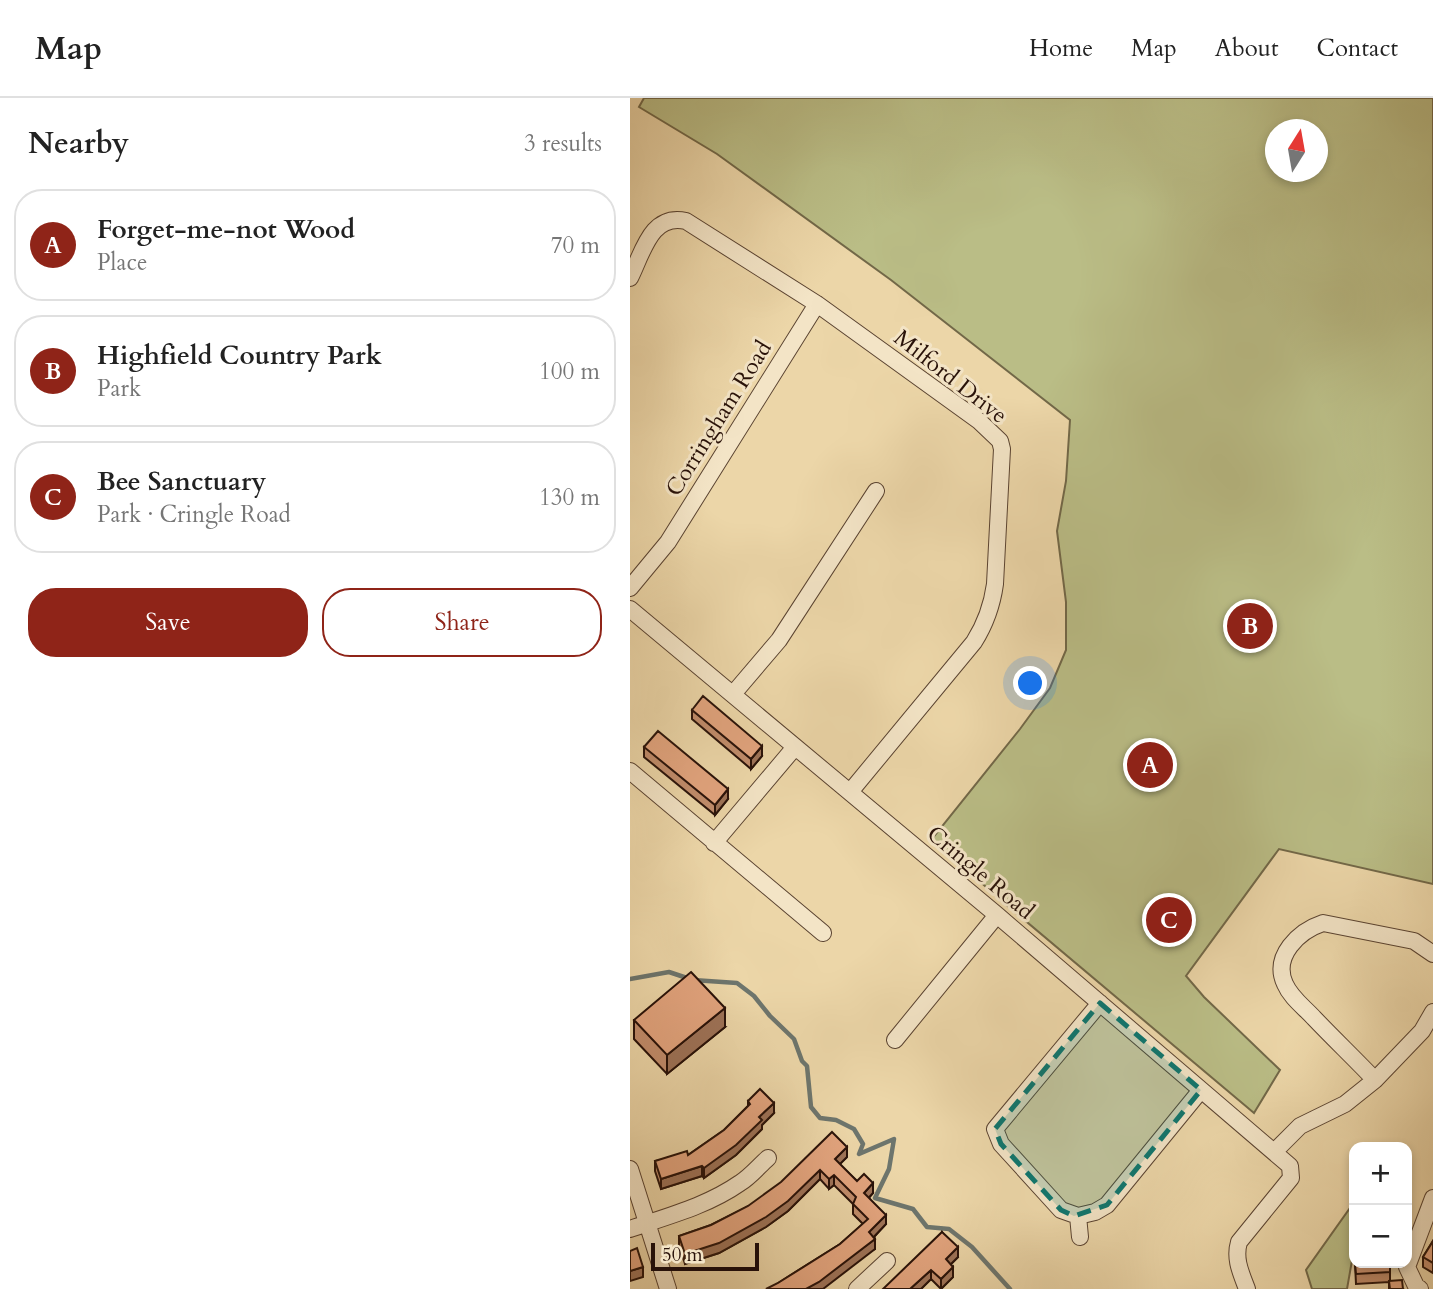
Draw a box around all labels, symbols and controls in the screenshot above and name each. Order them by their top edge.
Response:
text: Map [35,26,102,71]
text: Home [1029,32,1093,65]
text: Map [1131,32,1177,65]
text: About [1215,32,1279,65]
text: Contact [1317,32,1398,65]
north arrow [1265,119,1328,182]
text: Nearby [28,123,129,164]
text: 3 results [524,128,602,159]
text: Forget-me-not Wood [97,212,355,247]
text: A [44,230,62,261]
text: 70 m [551,230,600,261]
text: Place [97,247,147,278]
street label: Milford Drive [888,322,1014,430]
street label: Corringham Road [658,334,779,502]
text: Highfield Country Park [97,338,382,373]
text: B [45,356,61,387]
text: 100 m [539,356,600,387]
text: Park [97,373,141,404]
text: Bee Sanctuary [97,464,266,499]
text: C [44,482,62,513]
text: 130 m [539,482,600,513]
text: Park · Cringle Road [97,499,291,530]
button: Save [28,588,308,657]
button: Share [322,588,602,657]
pin: B [1227,600,1273,652]
your location [1013,666,1047,700]
pin: A [1127,739,1173,791]
street label: Cringle Road [920,818,1042,927]
pin: C [1146,894,1192,946]
map controls [1349,1142,1412,1268]
button: + [1349,1142,1412,1205]
button: − [1349,1205,1412,1268]
scale bar [651,1240,760,1272]
text: 50 m [662,1242,703,1268]

